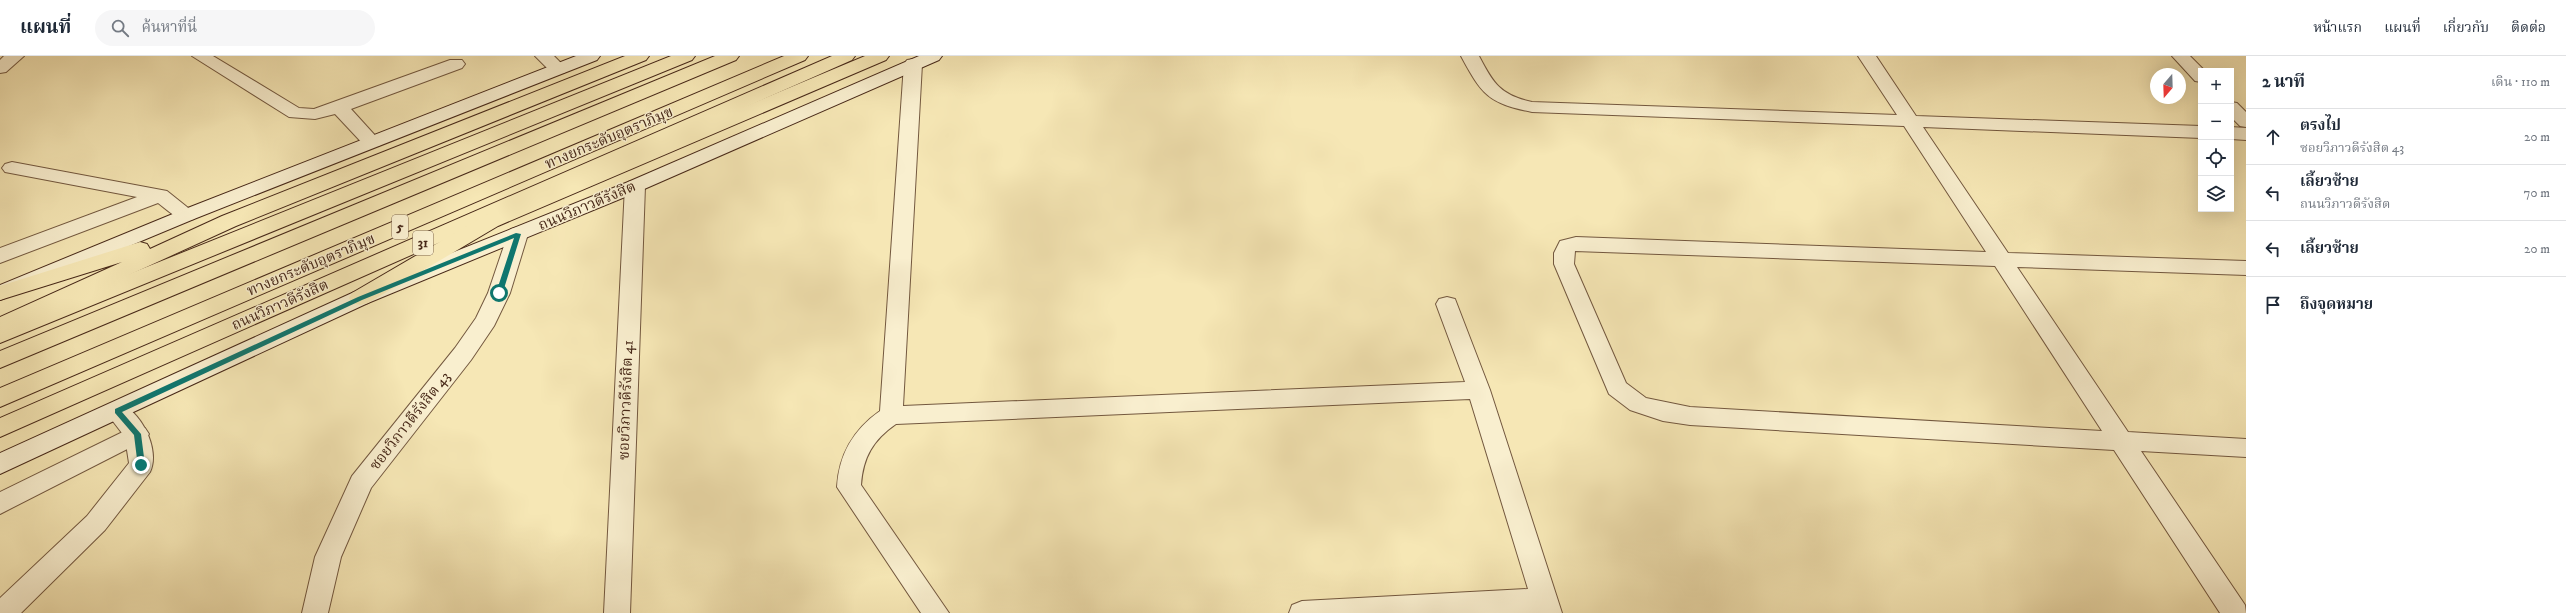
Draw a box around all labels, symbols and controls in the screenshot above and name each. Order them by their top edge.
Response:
search box [95,10,375,46]
text: แผนที่ [20,16,71,39]
icon: search [109,17,131,39]
text: ค้นหาที่นี่ [141,18,197,37]
text: หน้าแรก [2313,19,2362,37]
text: แผนที่ [2384,19,2421,37]
text: เกี่ยวกับ [2443,19,2489,37]
text: ติดต่อ [2511,19,2546,37]
north arrow [2150,68,2186,104]
map controls [2198,68,2234,212]
button: + [2198,68,2234,104]
text: 2 นาที [2262,71,2305,93]
text: เดิน · 110 m [2491,74,2550,90]
street label: ทางยกระดับอุตราภิมุข [542,102,676,175]
button: − [2198,104,2234,140]
text: ตรงไป [2300,116,2341,135]
icon: ahead [2262,126,2284,148]
text: 20 m [2524,129,2550,145]
button: locate [2198,140,2234,176]
text: ซอยวิภาวดีรังสิต 43 [2300,140,2404,156]
text: เลี้ยวซ้าย [2300,172,2359,191]
button: layers [2198,176,2234,212]
street label: ถนนวิภาวดีรังสิต [535,177,639,235]
icon: left [2262,182,2284,204]
text: 70 m [2524,185,2550,201]
text: ถนนวิภาวดีรังสิต [2300,196,2390,212]
road number: 5 [392,215,408,239]
street label: ทางยกระดับอุตราภิมุข [244,229,378,302]
road number: 31 [413,231,433,255]
icon: left [2262,238,2284,260]
text: เลี้ยวซ้าย [2300,239,2359,258]
text: 20 m [2524,241,2550,257]
street label: ถนนวิภาวดีรังสิต [229,275,331,335]
route start [490,284,508,302]
icon: arrive [2262,294,2284,316]
text: ถึงจุดหมาย [2300,295,2373,314]
street label: ซอยวิภาวดีรังสิต 41 [614,340,638,460]
street label: ซอยวิภาวดีรังสิต 43 [366,368,454,474]
route end [132,456,150,474]

